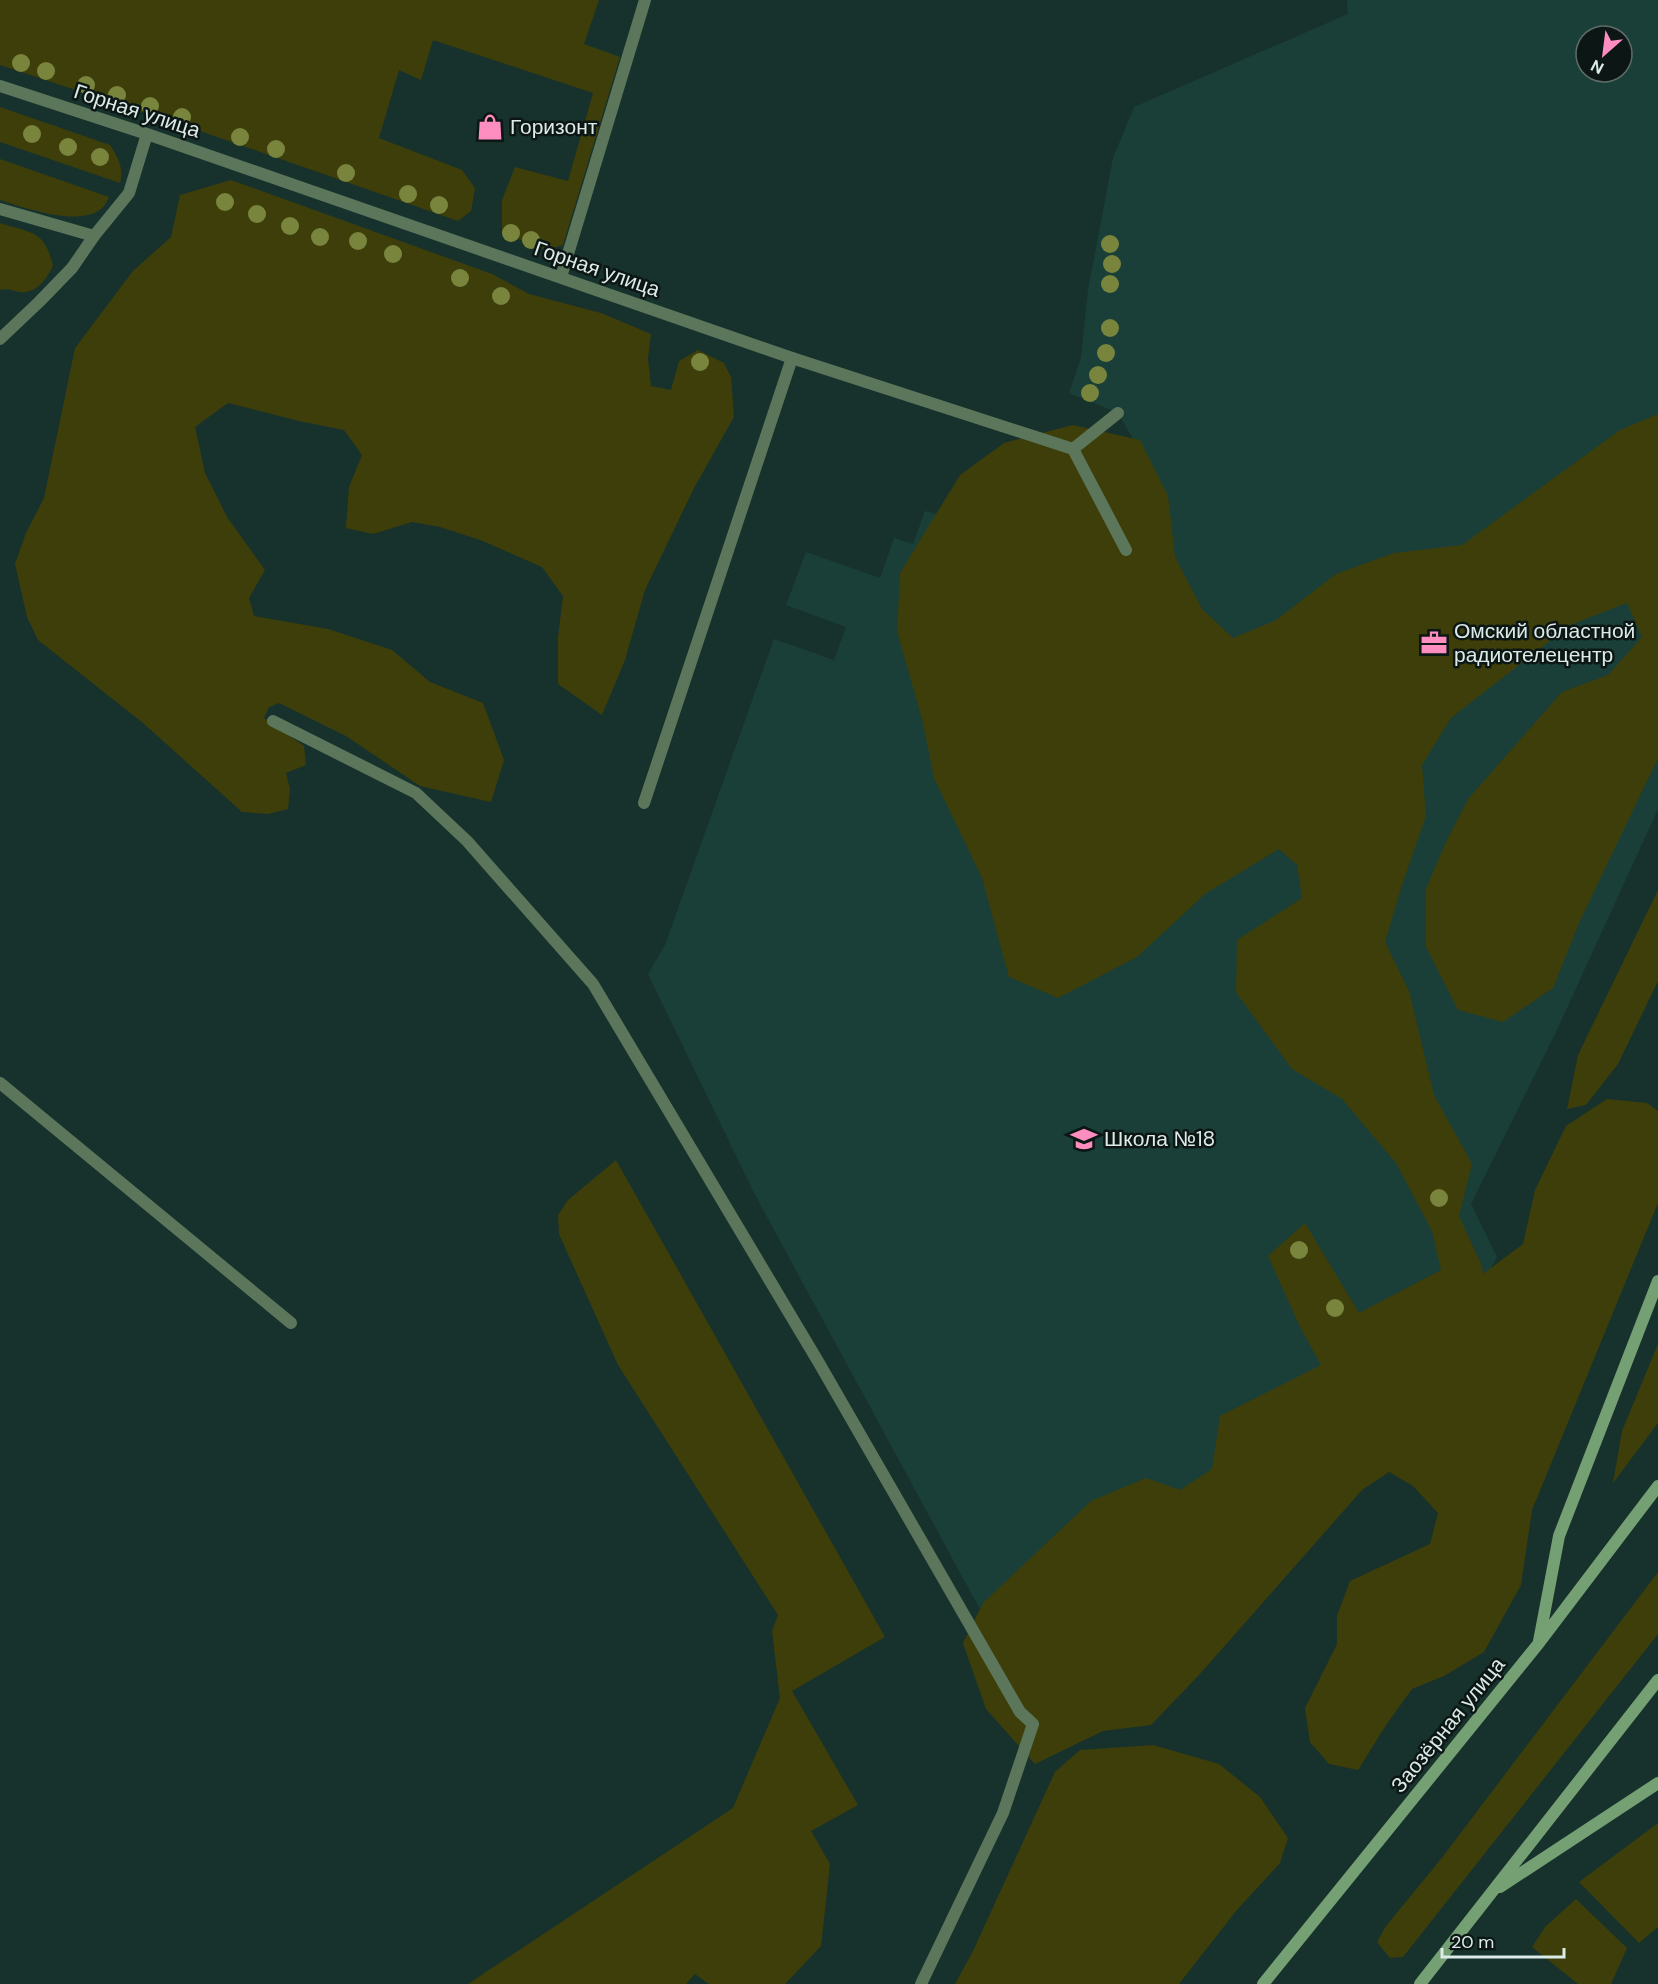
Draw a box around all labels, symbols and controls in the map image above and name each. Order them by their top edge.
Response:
north arrow [1574,24,1634,84]
text: N [1587,55,1607,79]
street label: Горная улица [70,77,204,145]
shop icon: Горизонт [475,112,505,142]
place label: Горизонт [510,113,598,141]
street label: Горная улица [530,234,664,304]
place label: Омский областной радиотелецентр [1454,617,1635,669]
office icon: Омский областной радиотелецентр [1419,628,1449,658]
school or university icon: Школа №18 [1069,1124,1099,1154]
place label: Школа №18 [1104,1125,1215,1153]
street label: Заозёрная улица [1385,1651,1512,1799]
scale bar [1442,1921,1564,1959]
text: 20 m [1451,1930,1494,1954]

